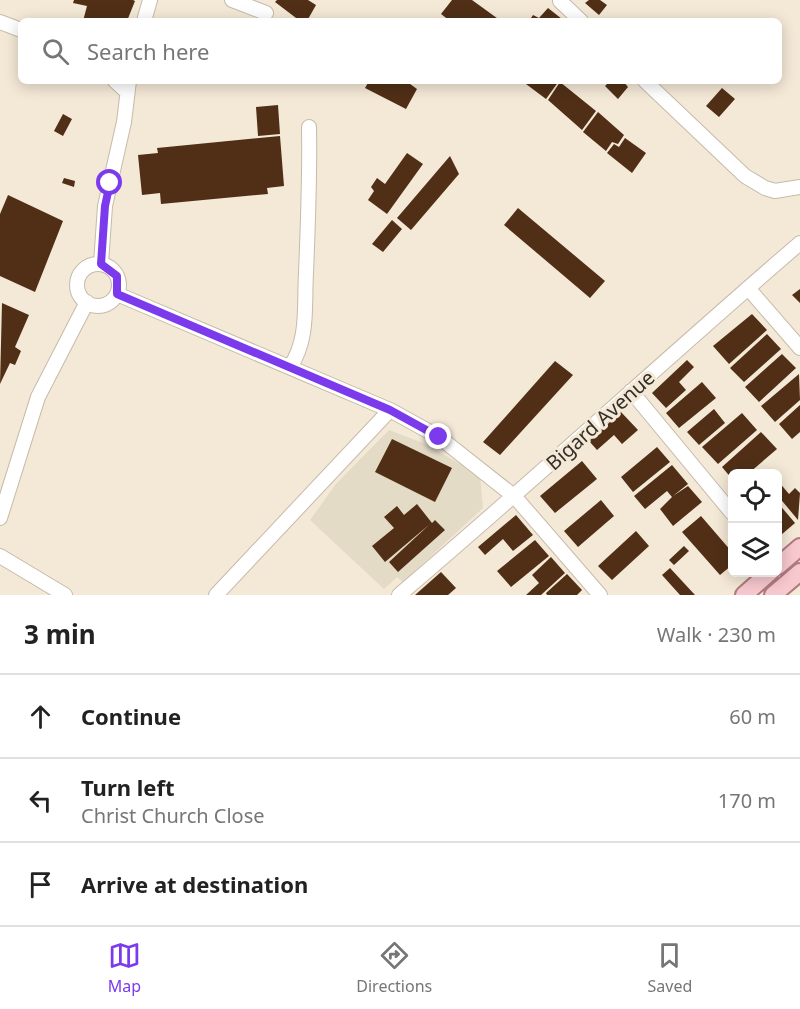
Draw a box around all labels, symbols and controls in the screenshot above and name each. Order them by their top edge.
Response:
search box [18,18,782,84]
icon: search [39,35,72,68]
text: Search here [87,36,209,66]
route start [96,169,122,195]
street label: Bigard Avenue [540,364,660,476]
route end [425,423,451,449]
map controls [728,469,782,577]
button: locate [728,469,782,523]
button: layers [728,523,782,577]
text: 3 min [24,616,96,652]
text: Walk · 230 m [657,621,776,648]
icon: ahead [24,700,57,733]
text: Continue [81,701,181,731]
text: 60 m [729,703,776,730]
text: Turn left [81,772,175,802]
icon: left [24,784,57,817]
text: 170 m [718,787,776,814]
text: Christ Church Close [81,802,265,829]
icon: arrive [24,868,57,901]
text: Arrive at destination [81,869,308,899]
tab: Map [108,939,141,997]
tab: Directions [356,939,432,997]
tab: Saved [648,939,692,997]

